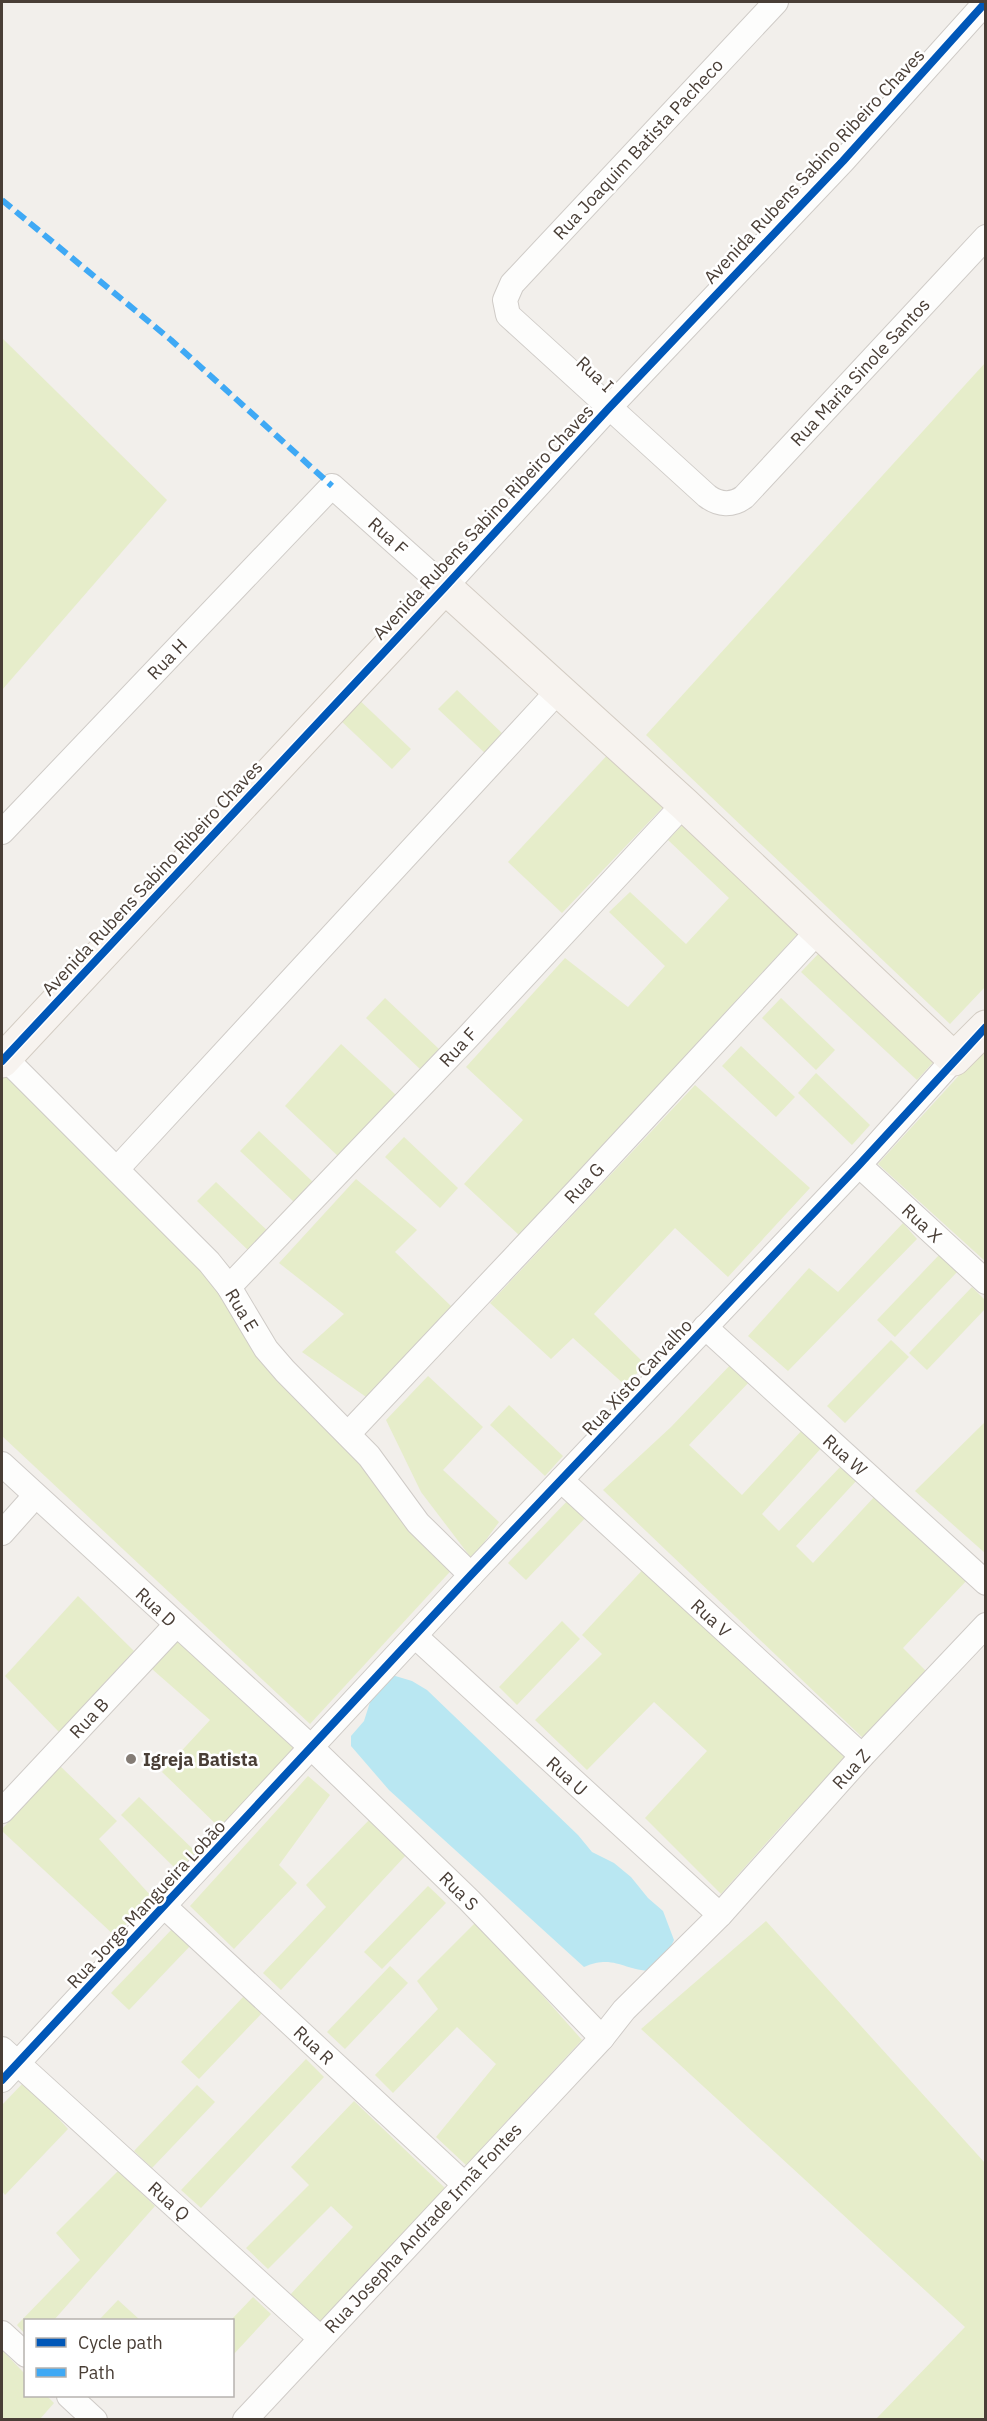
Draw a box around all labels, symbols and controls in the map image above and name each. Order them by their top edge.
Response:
street label: Avenida Rubens Sabino Ribeiro Chaves [699,43,929,289]
street label: Rua Joaquim Batista Pacheco [548,54,728,244]
street label: Rua Maria Sinole Santos [785,293,935,451]
street label: Rua I [572,351,618,397]
street label: Avenida Rubens Sabino Ribeiro Chaves [368,399,598,645]
street label: Rua F [363,512,413,560]
street label: Rua H [142,634,192,684]
street label: Avenida Rubens Sabino Ribeiro Chaves [37,755,267,1001]
street label: Rua F [434,1022,482,1072]
street label: Rua G [559,1158,609,1208]
street label: Rua X [897,1199,947,1247]
street label: Rua E [220,1284,264,1336]
street label: Rua Xisto Carvalho [577,1314,697,1440]
street label: Rua W [818,1429,872,1481]
street label: Rua D [131,1582,181,1632]
street label: Rua V [686,1594,736,1642]
street label: Rua B [64,1693,114,1743]
street label: Rua Z [827,1744,875,1794]
place label: Igreja Batista [143,1748,258,1771]
street label: Rua U [542,1751,592,1801]
marker: Igreja Batista [124,1752,138,1766]
street label: Rua Jorge Mangueira Lobão [62,1815,230,1993]
street label: Rua S [435,1867,483,1915]
street label: Rua R [289,2021,339,2069]
street label: Rua Josepha Andrade Irmã Fontes [319,2118,527,2338]
street label: Rua Q [143,2176,195,2226]
legend [24,2319,234,2397]
text: Cycle path [78,2331,163,2354]
text: Path [78,2361,115,2384]

